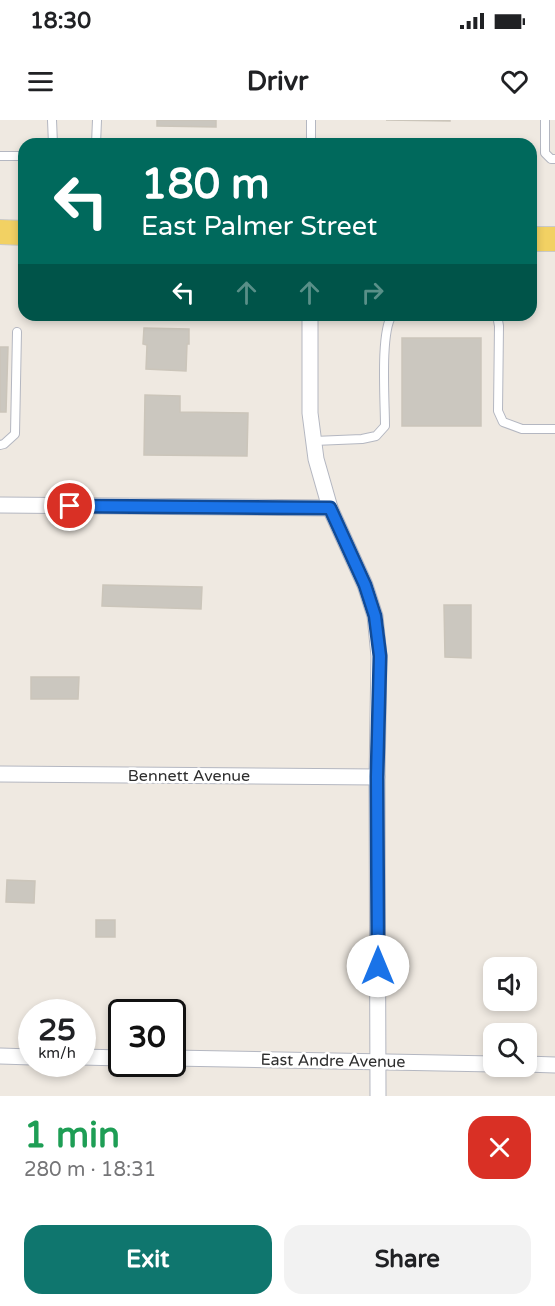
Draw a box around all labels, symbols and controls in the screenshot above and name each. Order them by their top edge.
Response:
text: 18:30 [30,8,91,34]
icon: menu [24,65,57,98]
text: Drivr [247,65,308,98]
icon: heart [498,65,531,98]
text: 180 m [141,159,270,210]
icon: left [42,162,120,240]
text: East Palmer Street [141,210,377,243]
icon: left [167,276,200,309]
icon: ahead [230,276,263,309]
icon: ahead [293,276,326,309]
icon: right [356,276,389,309]
pin [44,480,95,531]
icon: arrive [53,489,86,522]
street label: Bennett Avenue [128,766,250,786]
position arrow [346,934,410,998]
map controls [483,957,537,1077]
button: sound [483,957,537,1011]
speed limit sign: 30 [108,999,186,1077]
text: 25 [38,1012,76,1049]
button: search [483,1023,537,1077]
text: km/h [38,1044,76,1062]
street label: East Andre Avenue [260,1050,406,1072]
text: 1 min [24,1114,120,1157]
button: close [468,1116,531,1179]
text: 280 m · 18:31 [24,1158,156,1182]
button: Exit [24,1225,272,1294]
button: Share [284,1225,531,1294]

